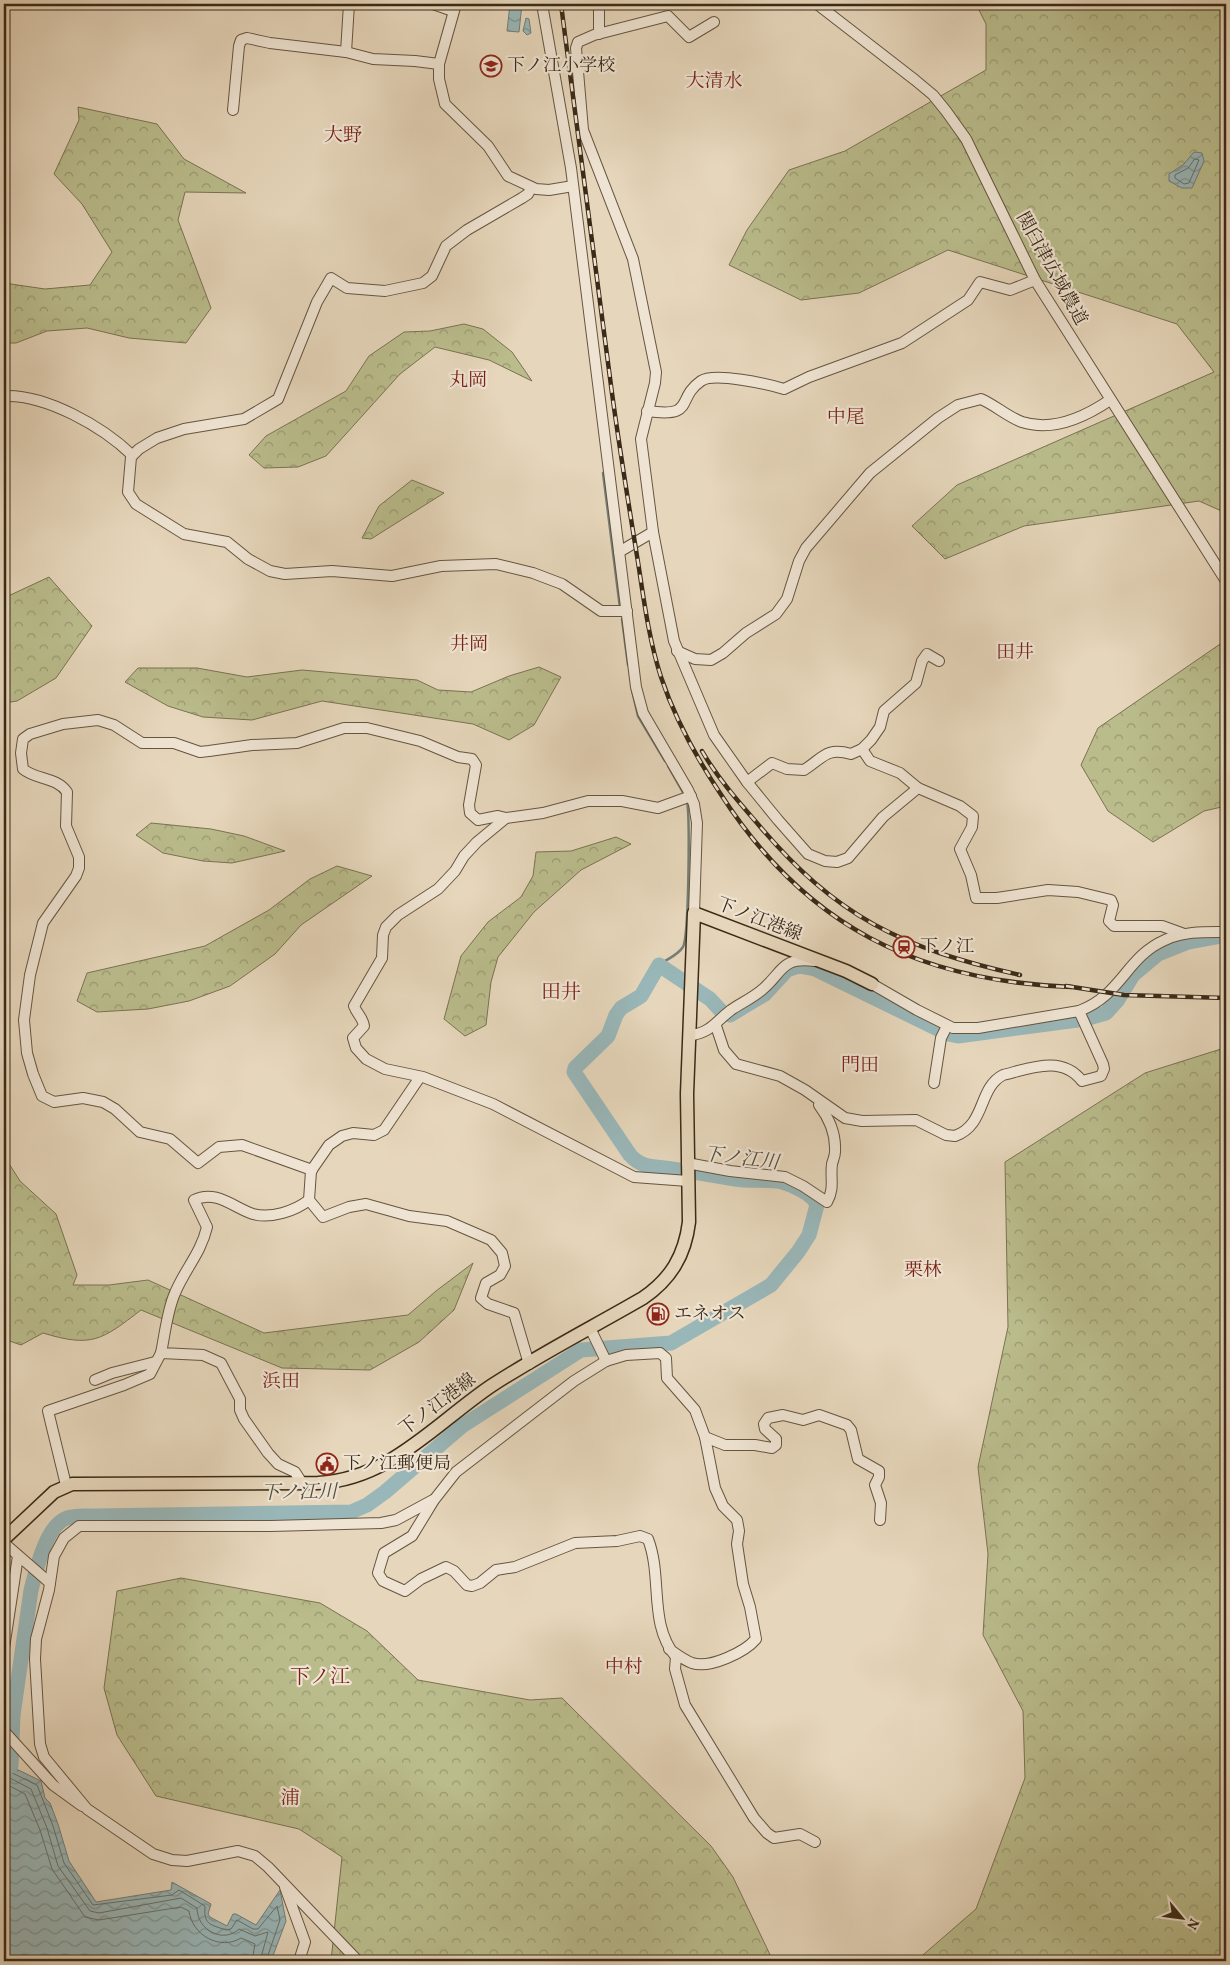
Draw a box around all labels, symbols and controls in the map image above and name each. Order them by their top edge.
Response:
school or university icon: 下ノ江小学校 [479,54,503,78]
place label: 下ノ江小学校 [507,54,615,79]
district label: 大清水 [685,69,743,95]
district label: 大野 [324,123,362,149]
street label: 関臼津広域農道 [1010,208,1092,330]
district label: 丸岡 [449,368,487,394]
district label: 中尾 [827,405,865,431]
district label: 井岡 [450,632,488,658]
district label: 田井 [996,640,1034,666]
street label: 下ノ江港線 [713,892,805,948]
station icon: 下ノ江 [892,935,916,959]
place label: 下ノ江 [920,935,974,960]
district label: 田井 [541,979,581,1007]
district label: 門田 [841,1053,879,1079]
water label: 下ノ江川 [702,1141,782,1177]
district label: 栗林 [904,1258,942,1284]
fuel station icon: エネオス [646,1302,670,1326]
place label: エネオス [674,1302,746,1327]
street label: 下ノ江港線 [395,1368,481,1442]
district label: 浜田 [262,1369,300,1395]
public building icon: 下ノ江郵便局 [315,1452,339,1476]
place label: 下ノ江郵便局 [343,1452,451,1477]
water label: 下ノ江川 [261,1479,339,1507]
district label: 中村 [605,1655,643,1681]
district label: 下ノ江 [290,1664,350,1692]
district label: 浦 [280,1786,300,1812]
north arrow [1158,1892,1208,1942]
text: N [1181,1915,1203,1933]

